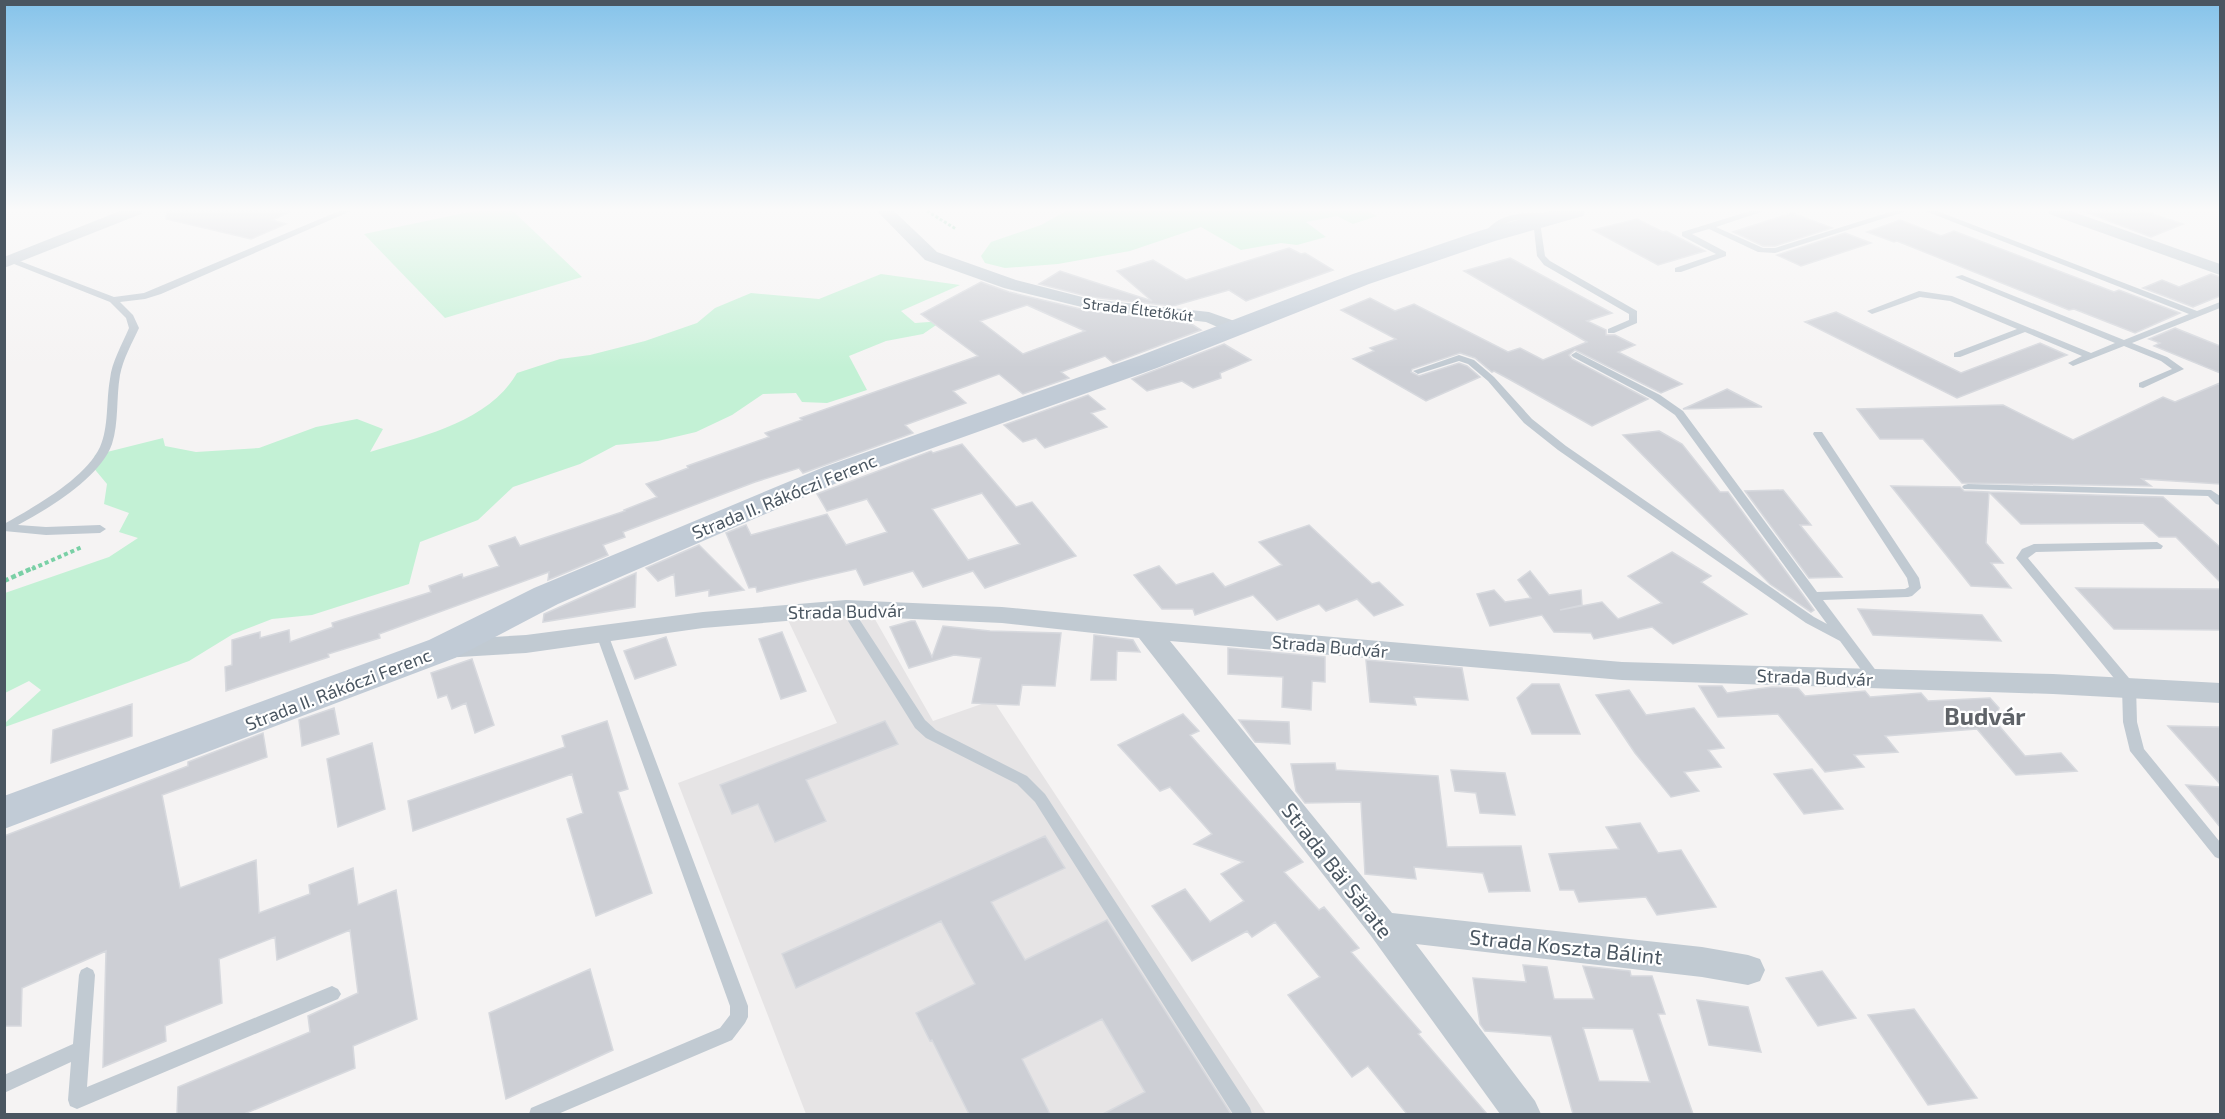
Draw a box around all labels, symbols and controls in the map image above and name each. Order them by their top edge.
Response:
street label: Strada Éltetőkút [1082,293,1195,325]
street label: Strada II. Rákóczi Ferenc [688,449,880,543]
street label: Strada Budvár [788,599,904,623]
street label: Strada Budvár [1271,630,1389,662]
street label: Strada II. Rákóczi Ferenc [242,643,434,735]
street label: Strada Budvár [1756,664,1874,690]
district label: Budvár [1944,701,2026,730]
street label: Strada Băi Sărate [1277,797,1399,943]
street label: Strada Koszta Bálint [1468,923,1664,969]

